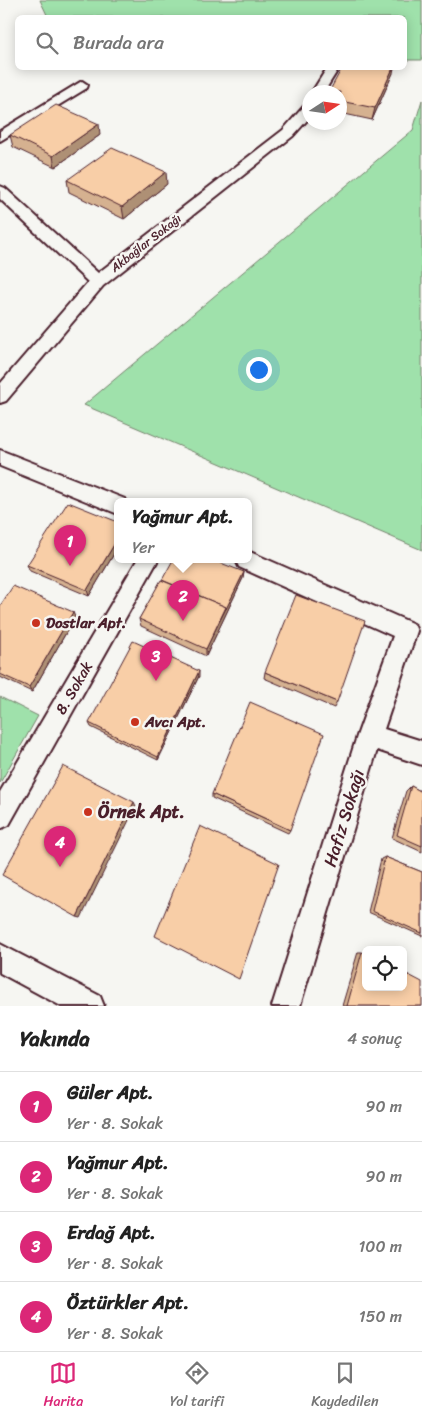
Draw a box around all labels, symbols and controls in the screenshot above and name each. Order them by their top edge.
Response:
search box [15,15,407,70]
text: Burada ara [73,26,164,59]
icon: search [33,29,61,57]
north arrow [302,85,347,130]
street label: Akbağlar Sokağı [105,208,186,279]
your location [246,357,272,383]
popup [114,498,252,563]
text: Yağmur Apt. [132,500,234,533]
pin: 1 [54,525,86,566]
text: Yer [132,533,154,562]
pin: 2 [167,580,199,621]
place label: Dostlar Apt. [46,610,126,636]
marker: Dostlar Apt. [30,617,42,629]
pin: 3 [140,640,172,681]
street label: 8. Sokak [48,656,100,720]
place label: Avcı Apt. [144,709,206,735]
marker: Avcı Apt. [129,716,141,728]
street label: Hafız Sokağı [314,765,374,871]
place label: Örnek Apt. [98,796,185,828]
marker: Örnek Apt. [82,806,94,818]
pin: 4 [44,826,76,867]
map controls [362,946,407,991]
button: locate [362,946,407,991]
text: Yakında [20,1020,90,1058]
text: 4 sonuç [347,1024,402,1053]
text: Güler Apt. [67,1076,153,1109]
text: 1 [33,1092,39,1121]
text: 90 m [366,1092,402,1121]
text: Yer · 8. Sokak [67,1109,163,1138]
text: Yağmur Apt. [67,1146,169,1179]
text: 2 [31,1162,41,1191]
text: 90 m [366,1162,402,1191]
text: Yer · 8. Sokak [67,1179,163,1208]
text: Erdağ Apt. [67,1216,156,1249]
text: 3 [32,1232,40,1261]
text: 100 m [358,1232,402,1261]
text: Yer · 8. Sokak [67,1249,163,1278]
text: Öztürkler Apt. [67,1286,189,1319]
text: 4 [31,1302,41,1331]
text: 150 m [359,1302,402,1331]
text: Yer · 8. Sokak [67,1319,163,1348]
tab: Harita [43,1359,83,1414]
tab: Yol tarifi [170,1359,224,1414]
tab: Kaydedilen [311,1359,379,1414]

